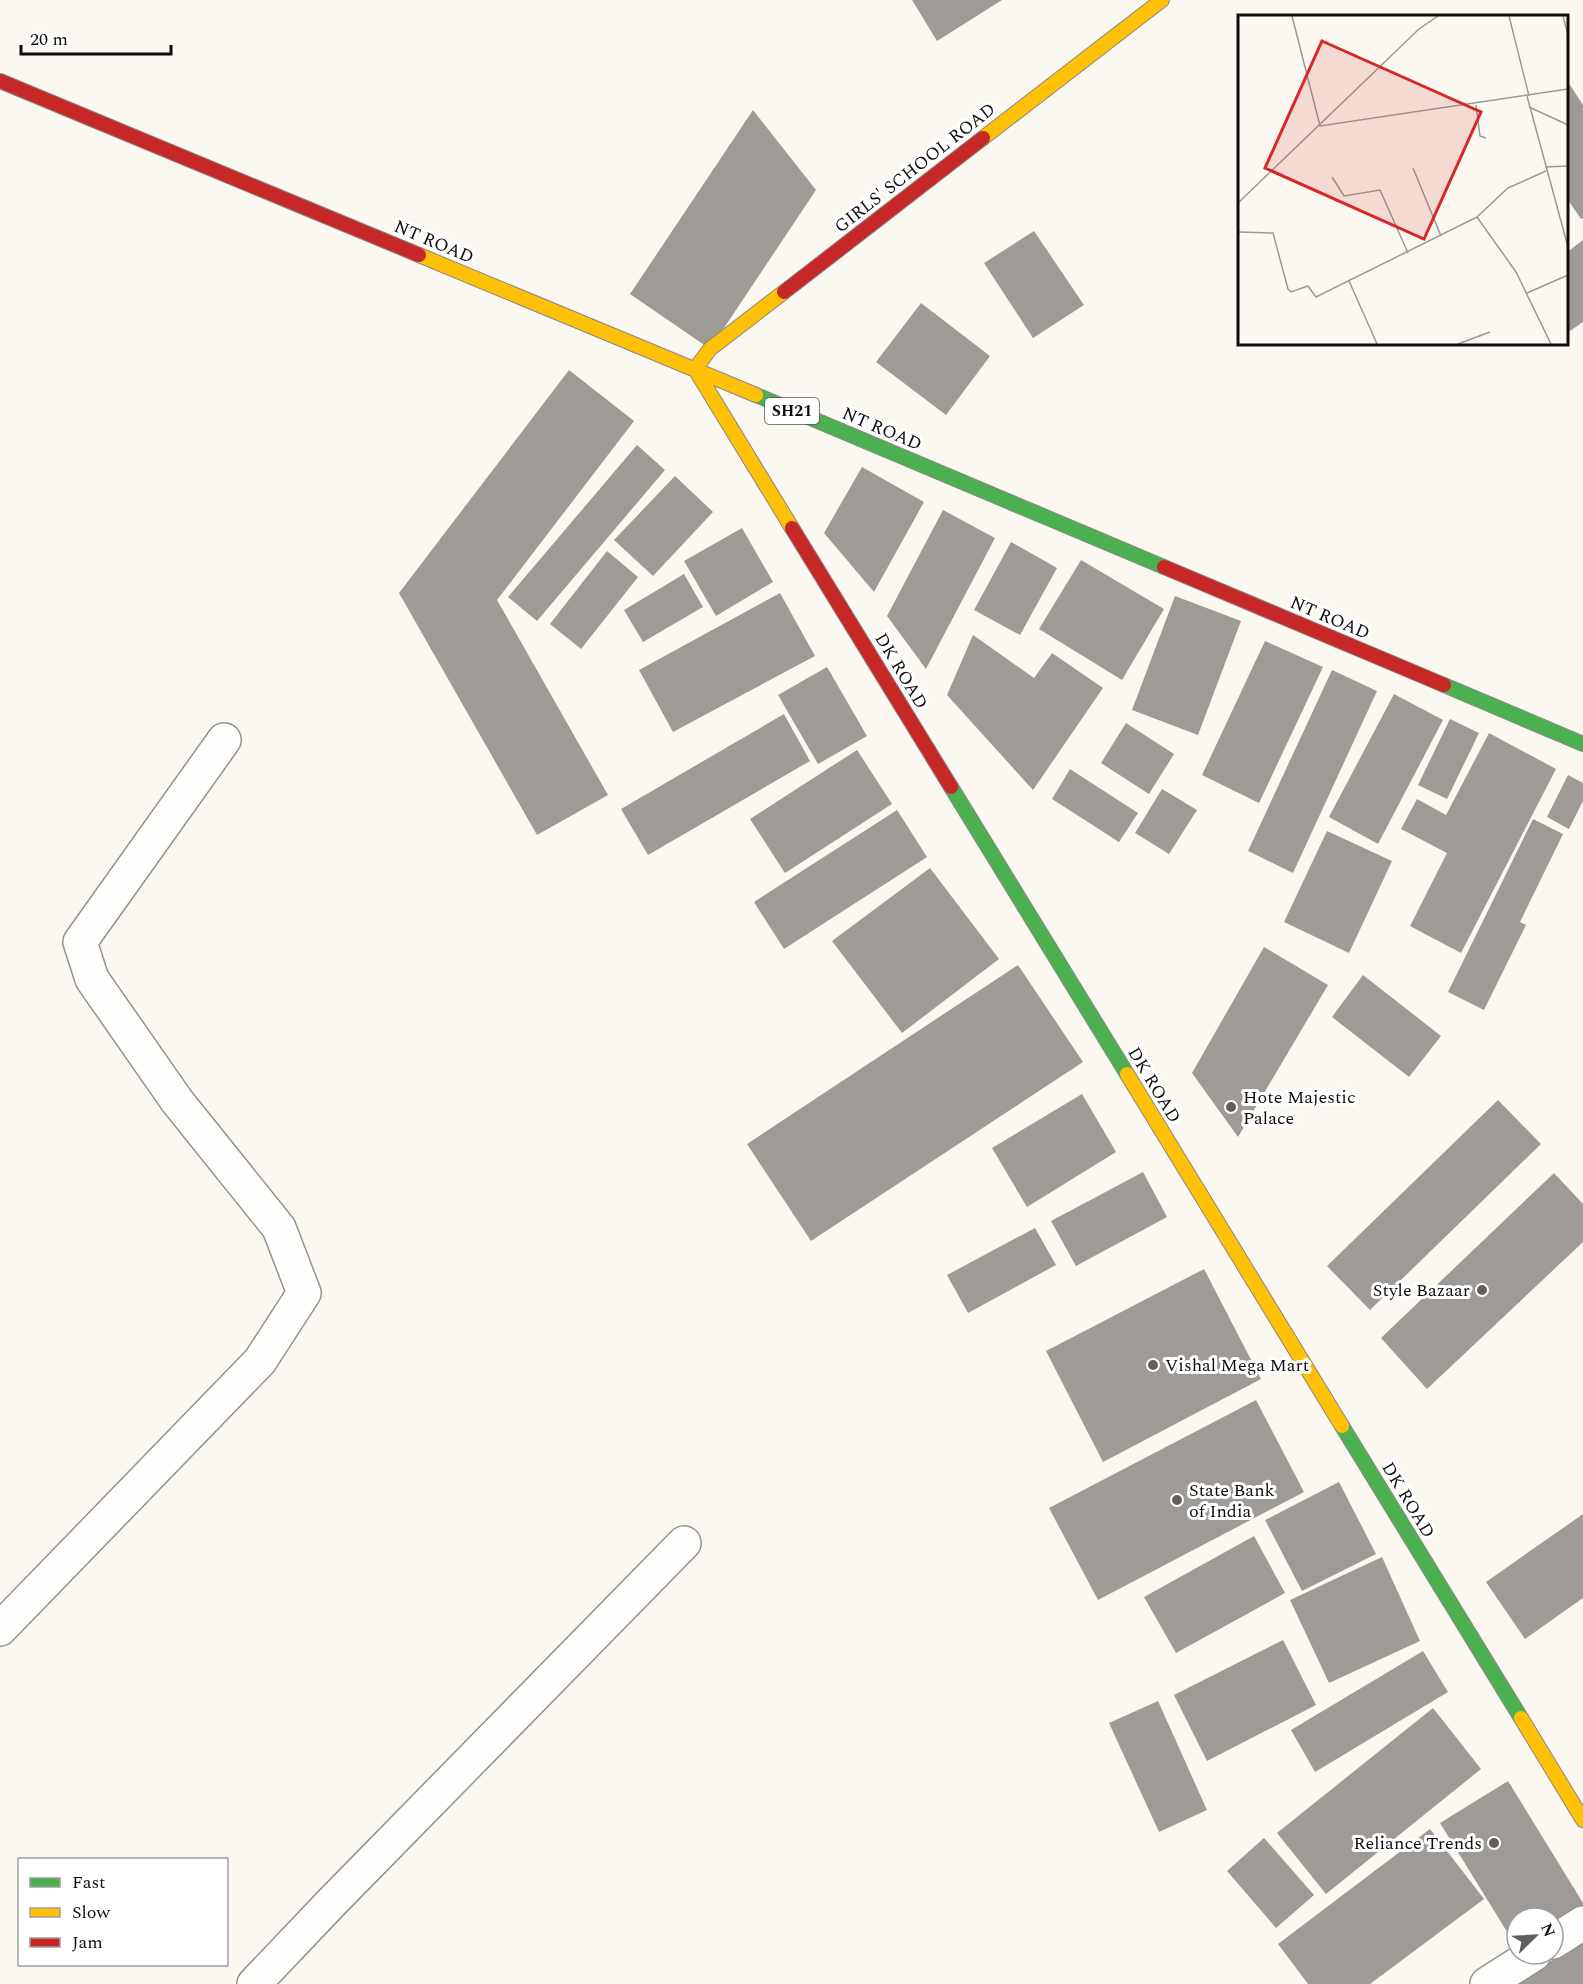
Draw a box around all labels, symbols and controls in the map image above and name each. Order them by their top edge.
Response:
inset map [1238,15,1568,345]
scale bar [21,18,171,56]
text: 20 m [30,26,68,53]
street label: GIRLS' SCHOOL ROAD [829,96,1001,240]
street label: NT ROAD [390,213,478,271]
road number: SH21 [765,398,819,424]
street label: NT ROAD [838,400,926,458]
street label: NT ROAD [1286,589,1374,647]
street label: DK ROAD [868,628,934,714]
street label: DK ROAD [1121,1042,1187,1128]
place label: Hote Majestic Palace [1243,1084,1356,1132]
marker: Hote Majestic Palace [1224,1100,1238,1114]
place label: Style Bazaar [1373,1277,1470,1304]
marker: Style Bazaar [1475,1283,1489,1297]
place label: Vishal Mega Mart [1165,1352,1309,1379]
marker: Vishal Mega Mart [1146,1358,1160,1372]
street label: DK ROAD [1375,1457,1441,1543]
place label: State Bank of India [1189,1477,1275,1525]
marker: State Bank of India [1170,1493,1184,1507]
place label: Reliance Trends [1354,1830,1482,1857]
marker: Reliance Trends [1487,1836,1501,1850]
legend [18,1858,228,1966]
text: Fast [72,1869,105,1896]
text: Slow [72,1899,111,1926]
north arrow [1505,1906,1565,1966]
text: N [1534,1919,1561,1941]
text: Jam [72,1929,103,1956]

